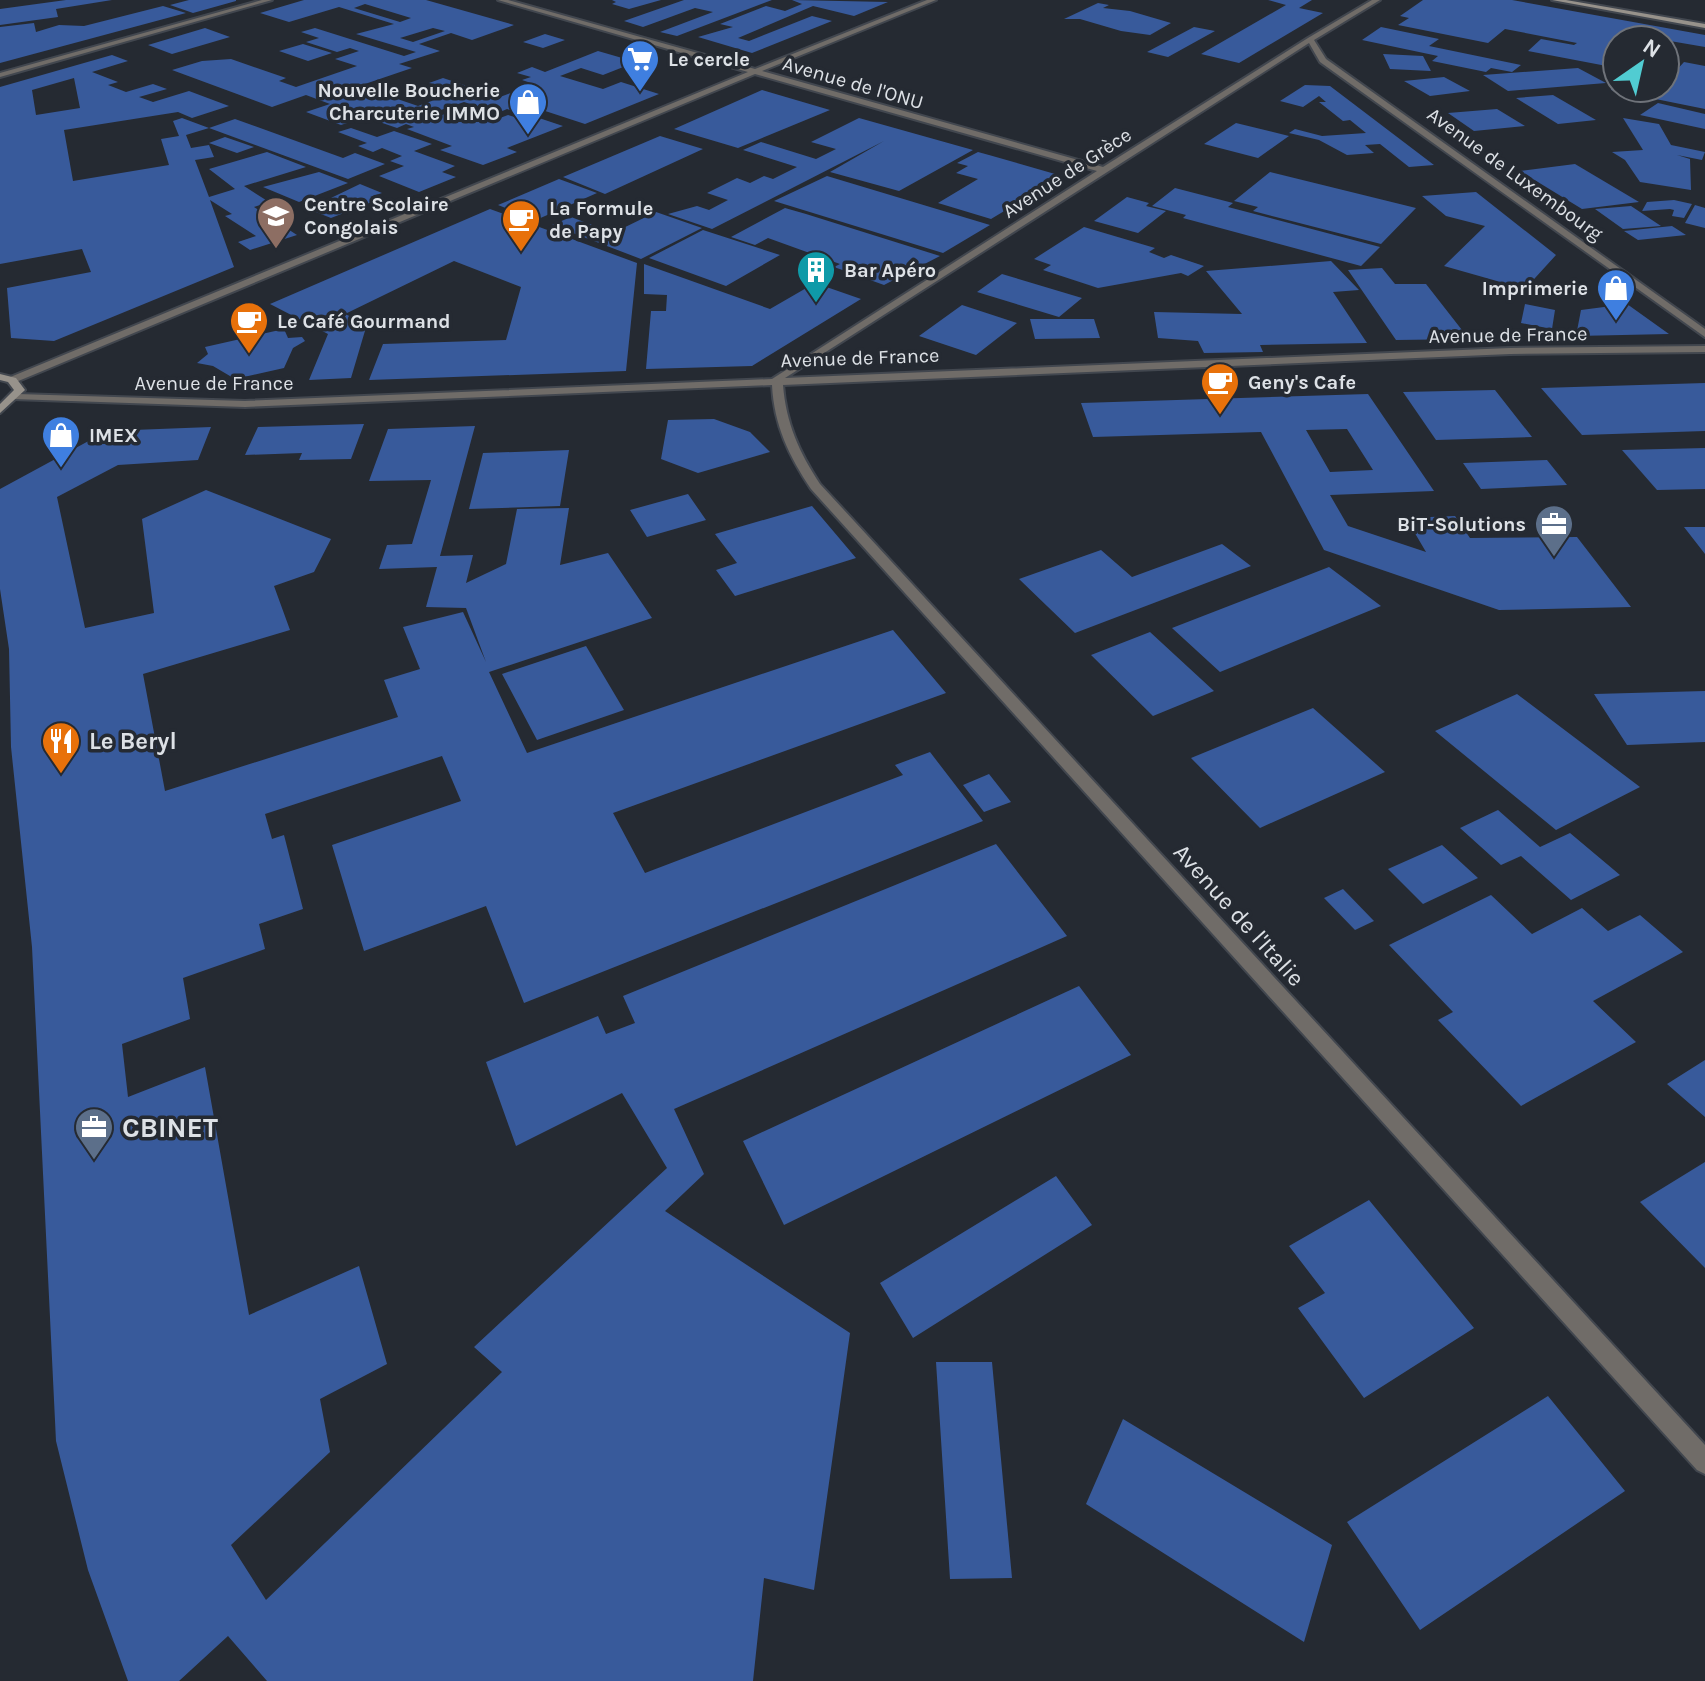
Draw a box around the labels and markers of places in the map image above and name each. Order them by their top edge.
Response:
supermarket icon: Le cercle [619,38,661,93]
place label: Le cercle [668,48,750,71]
place label: Nouvelle Boucherie Charcuterie IMMO [318,79,500,125]
shop icon: Nouvelle Boucherie Charcuterie IMMO [507,81,549,136]
place label: Centre Scolaire Congolais [304,193,449,239]
school or university icon: Centre Scolaire Congolais [255,195,297,250]
place label: La Formule de Papy [549,197,653,243]
cafe icon: La Formule de Papy [500,198,542,253]
building icon: Bar Apéro [795,249,837,304]
place label: Bar Apéro [844,259,936,282]
shop icon: Imprimerie [1595,267,1637,322]
place label: Imprimerie [1482,277,1588,300]
cafe icon: Le Café Gourmand [228,300,270,355]
place label: Le Café Gourmand [277,310,451,333]
cafe icon: Geny's Cafe [1199,361,1241,416]
place label: Geny's Cafe [1248,371,1356,394]
shop icon: IMEX [40,414,82,469]
place label: IMEX [89,424,138,447]
office icon: BiT-Solutions [1533,503,1575,558]
place label: BiT-Solutions [1397,513,1526,536]
restaurant icon: Le Beryl [40,720,82,775]
place label: Le Beryl [89,727,177,755]
office icon: CBINET [73,1106,115,1161]
place label: CBINET [122,1111,218,1144]

